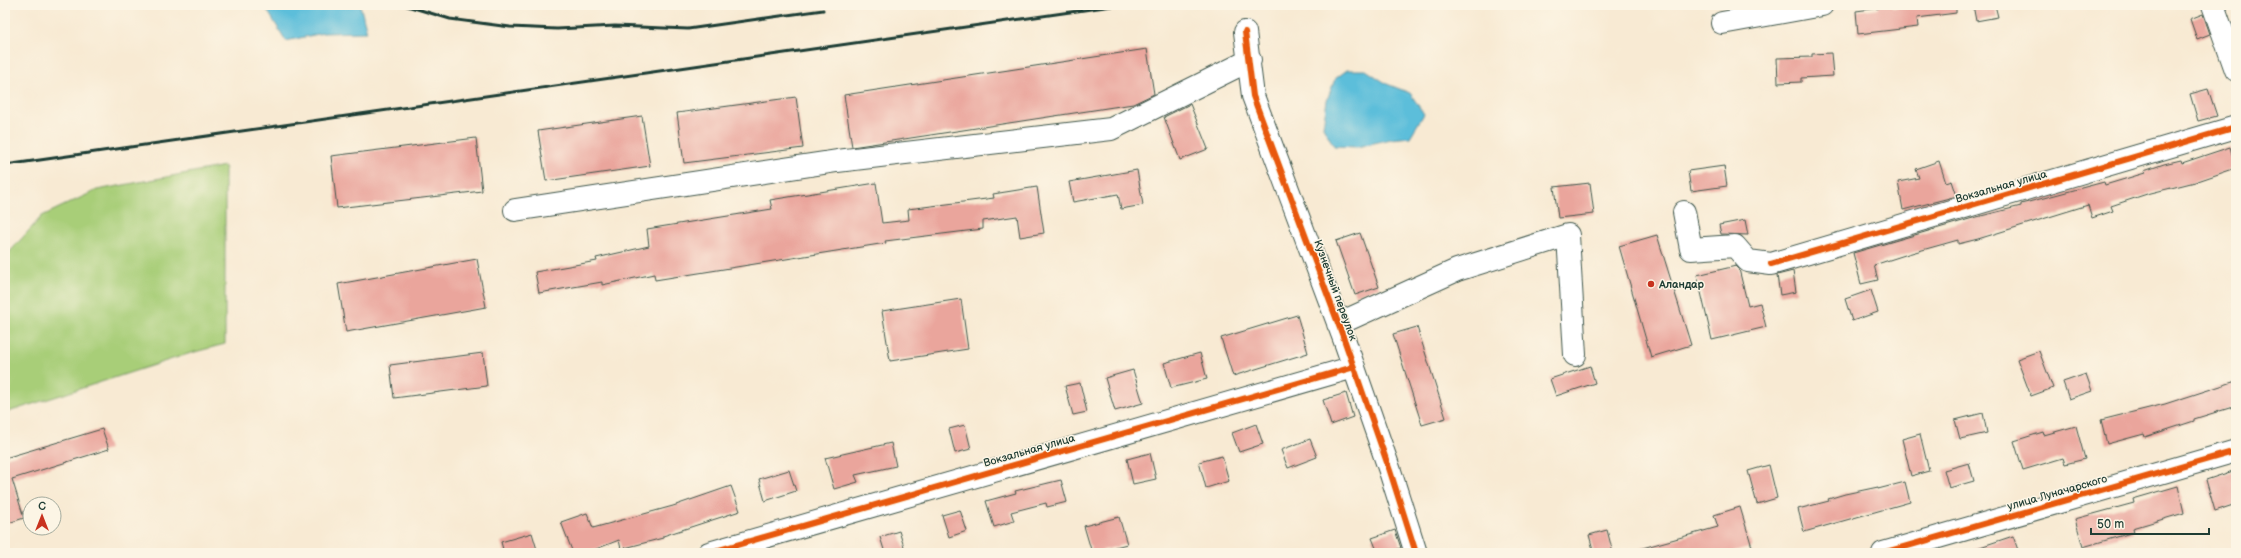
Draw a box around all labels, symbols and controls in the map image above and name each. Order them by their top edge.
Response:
street label: Вокзальная улица [1954,167,2049,206]
street label: Кузнечный переулок [1311,238,1360,343]
place label: Аландар [1658,278,1705,291]
marker: Аландар [1646,279,1656,289]
street label: Вокзальная улица [982,431,1077,470]
street label: улица Луначарского [2006,472,2109,513]
north arrow [22,496,62,536]
text: С [38,500,46,513]
scale bar [2091,510,2209,536]
text: 50 m [2097,517,2124,532]

